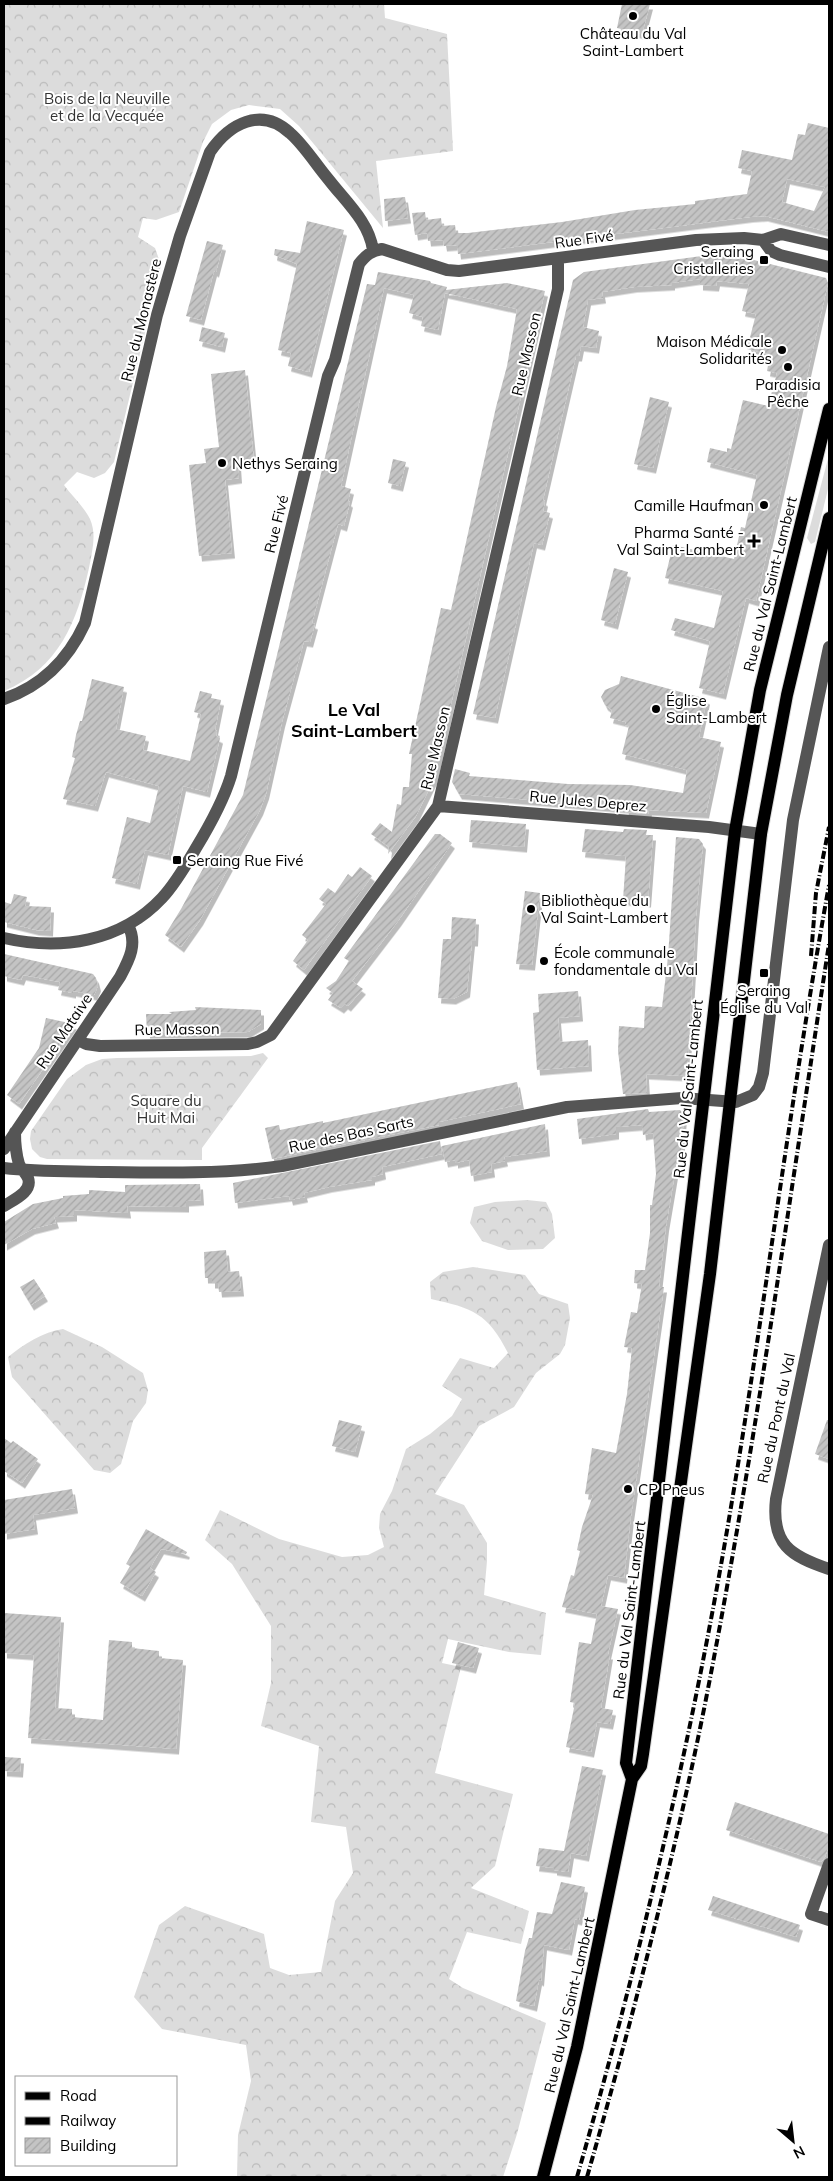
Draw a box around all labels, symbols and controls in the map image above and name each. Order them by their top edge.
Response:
marker: Château du Val Saint-Lambert [627,10,639,22]
place label: Château du Val Saint-Lambert [580,24,686,60]
park label: Bois de la Neuville et de la Vecquée [44,89,170,125]
street label: Rue Fivé [553,225,615,253]
place label: Seraing Cristalleries [673,242,754,278]
marker: Seraing Cristalleries [758,254,770,266]
street label: Rue du Monastère [117,257,165,383]
street label: Rue Masson [507,310,545,398]
place label: Maison Médicale Solidarités [656,332,772,368]
marker: Maison Médicale Solidarités [776,344,788,356]
marker: Paradisia Pêche [782,361,794,373]
place label: Paradisia Pêche [755,375,821,411]
place label: Nethys Seraing [232,454,338,473]
marker: Nethys Seraing [216,457,228,469]
street label: Rue Fivé [260,493,292,555]
street label: Rue du Val Saint-Lambert [739,495,801,673]
place label: Camille Haufman [634,496,754,515]
marker: Camille Haufman [758,499,770,511]
place label: Pharma Santé - Val Saint-Lambert [617,523,744,559]
marker: Pharma Santé - Val Saint-Lambert [748,535,760,547]
place label: Église Saint-Lambert [666,691,767,727]
district label: Le Val Saint-Lambert [291,698,417,742]
marker: Église Saint-Lambert [650,703,662,715]
street label: Rue Masson [416,704,454,792]
street label: Rue Jules Deprez [529,786,648,816]
place label: Seraing Rue Fivé [187,851,303,870]
marker: Seraing Rue Fivé [171,854,183,866]
place label: Bibliothèque du Val Saint-Lambert [541,891,668,927]
marker: Bibliothèque du Val Saint-Lambert [525,903,537,915]
place label: École communale fondamentale du Val [554,943,698,979]
marker: École communale fondamentale du Val [538,955,550,967]
marker: Seraing Église du Val [758,967,770,979]
place label: Seraing Église du Val [720,981,808,1017]
street label: Rue Mataive [32,990,96,1072]
street label: Rue du Val Saint-Lambert [669,999,707,1179]
street label: Rue Masson [134,1019,220,1039]
park label: Square du Huit Mai [130,1091,202,1127]
street label: Rue des Bas Sarts [287,1111,415,1157]
street label: Rue du Pont du Val [753,1351,799,1485]
place label: CP Pneus [638,1480,705,1499]
marker: CP Pneus [622,1483,634,1495]
street label: Rue du Val Saint-Lambert [609,1520,649,1700]
street label: Rue du Val Saint-Lambert [540,1915,598,2095]
legend [15,2076,178,2166]
text: Road [60,2086,97,2105]
text: Railway [60,2111,116,2130]
north arrow [768,2116,818,2166]
text: Building [60,2136,116,2155]
text: N [790,2142,808,2163]

